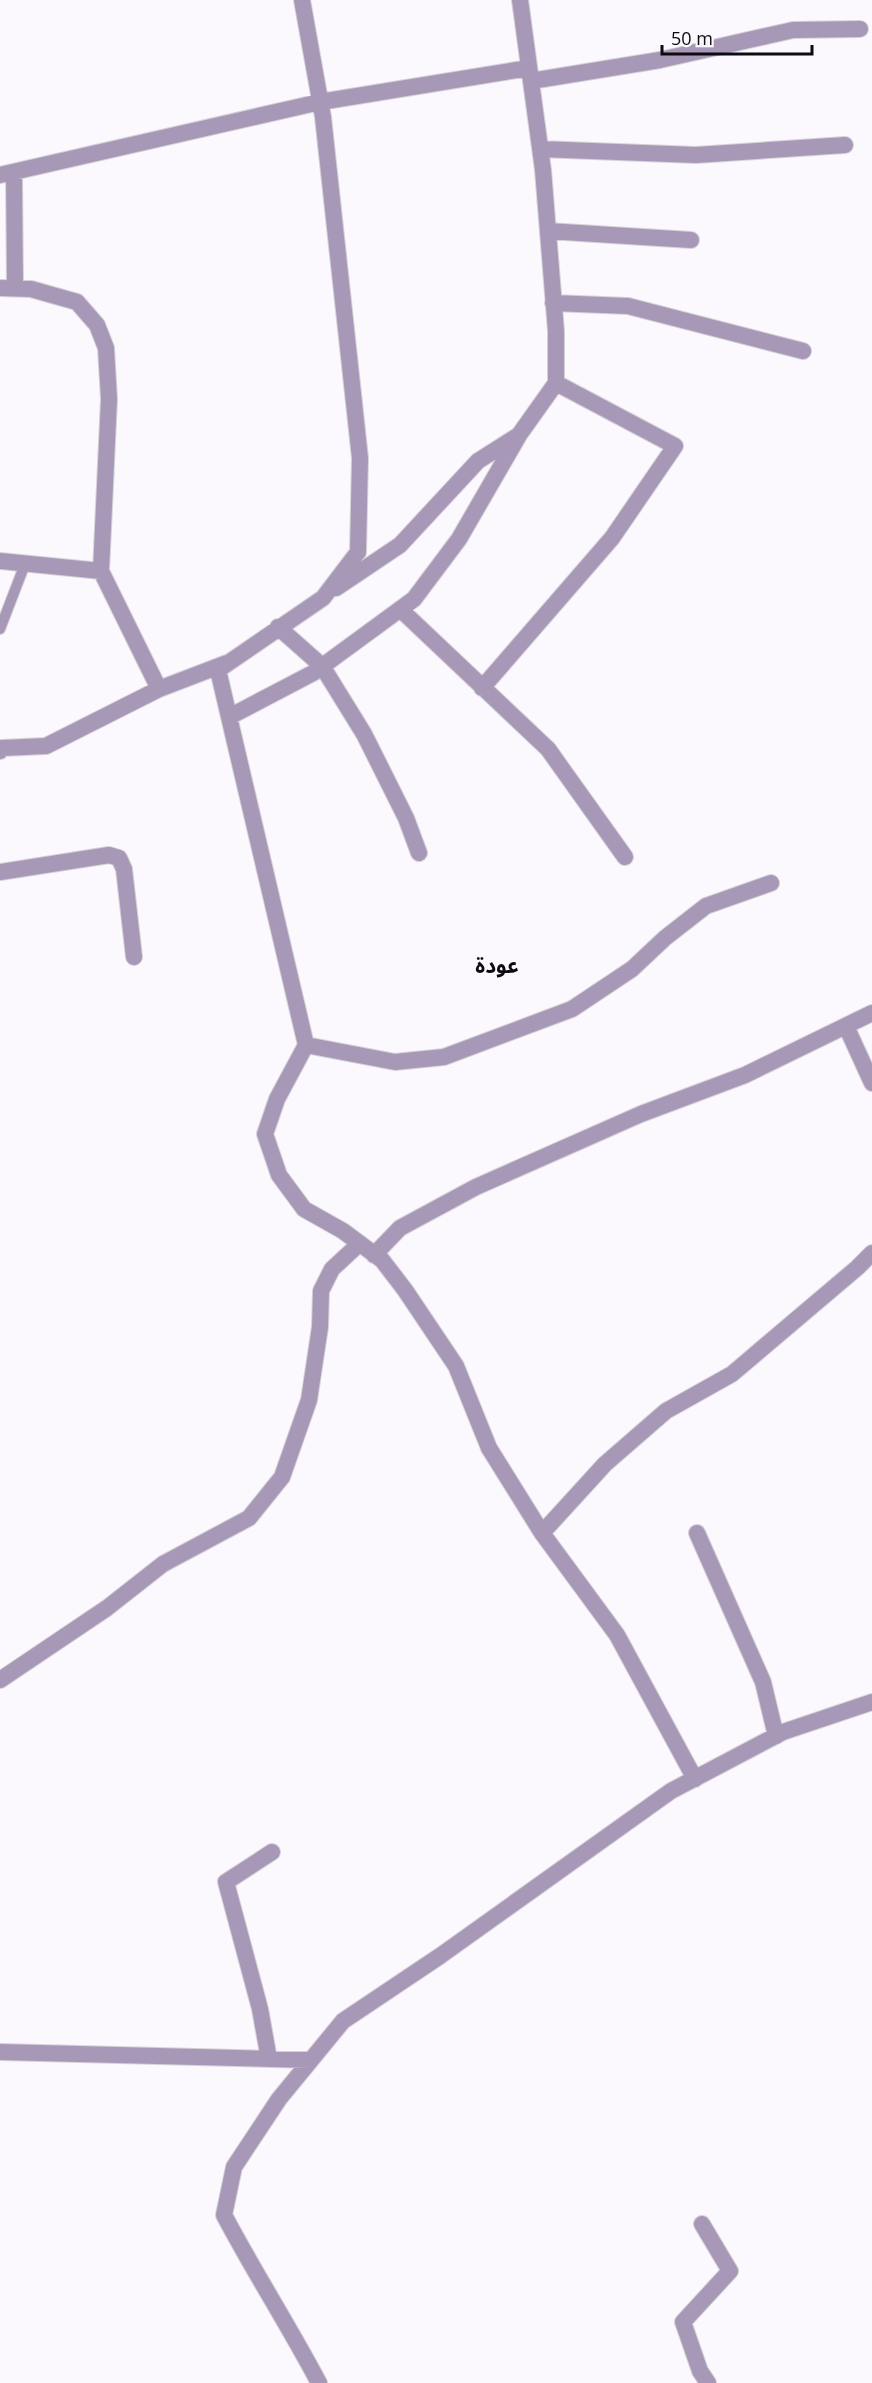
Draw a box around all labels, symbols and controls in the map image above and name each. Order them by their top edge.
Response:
scale bar [662,18,812,56]
text: 50 m [671,26,713,50]
district label: عودة [475,951,519,979]

